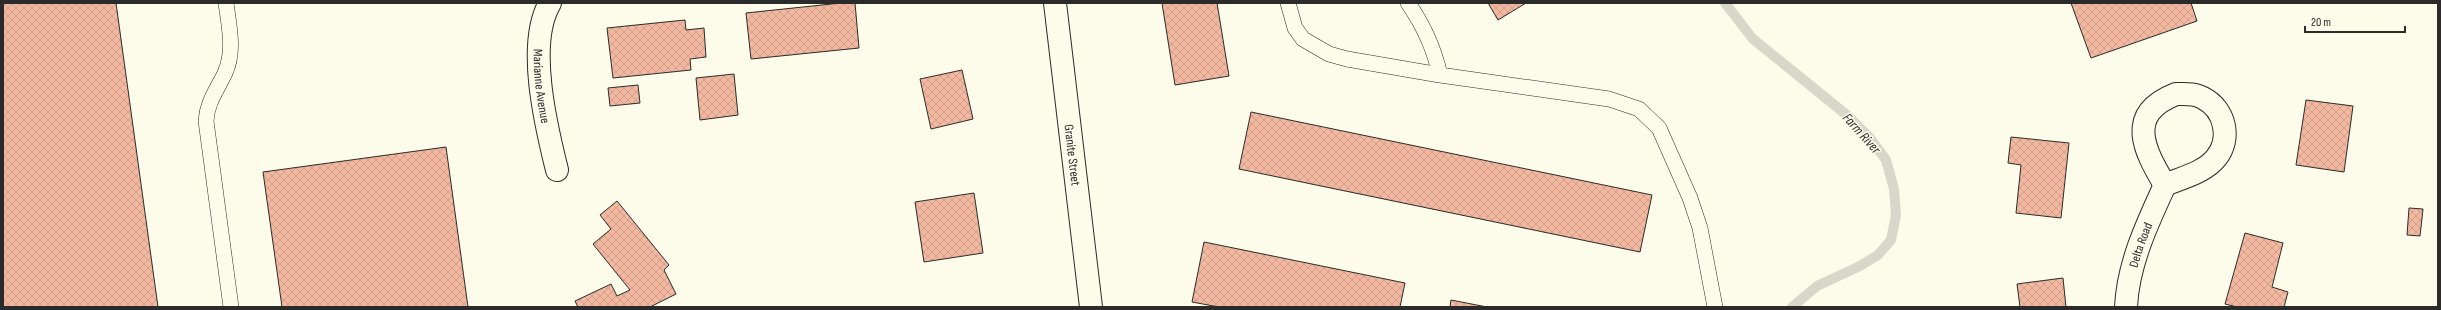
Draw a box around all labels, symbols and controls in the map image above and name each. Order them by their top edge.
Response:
scale bar [2305,8,2405,34]
text: 20 m [2311,15,2331,30]
street label: Marianne Avenue [530,49,553,125]
water label: Farm River [1839,109,1885,158]
street label: Granite Street [1060,123,1084,187]
street label: Delta Road [2126,220,2156,269]

